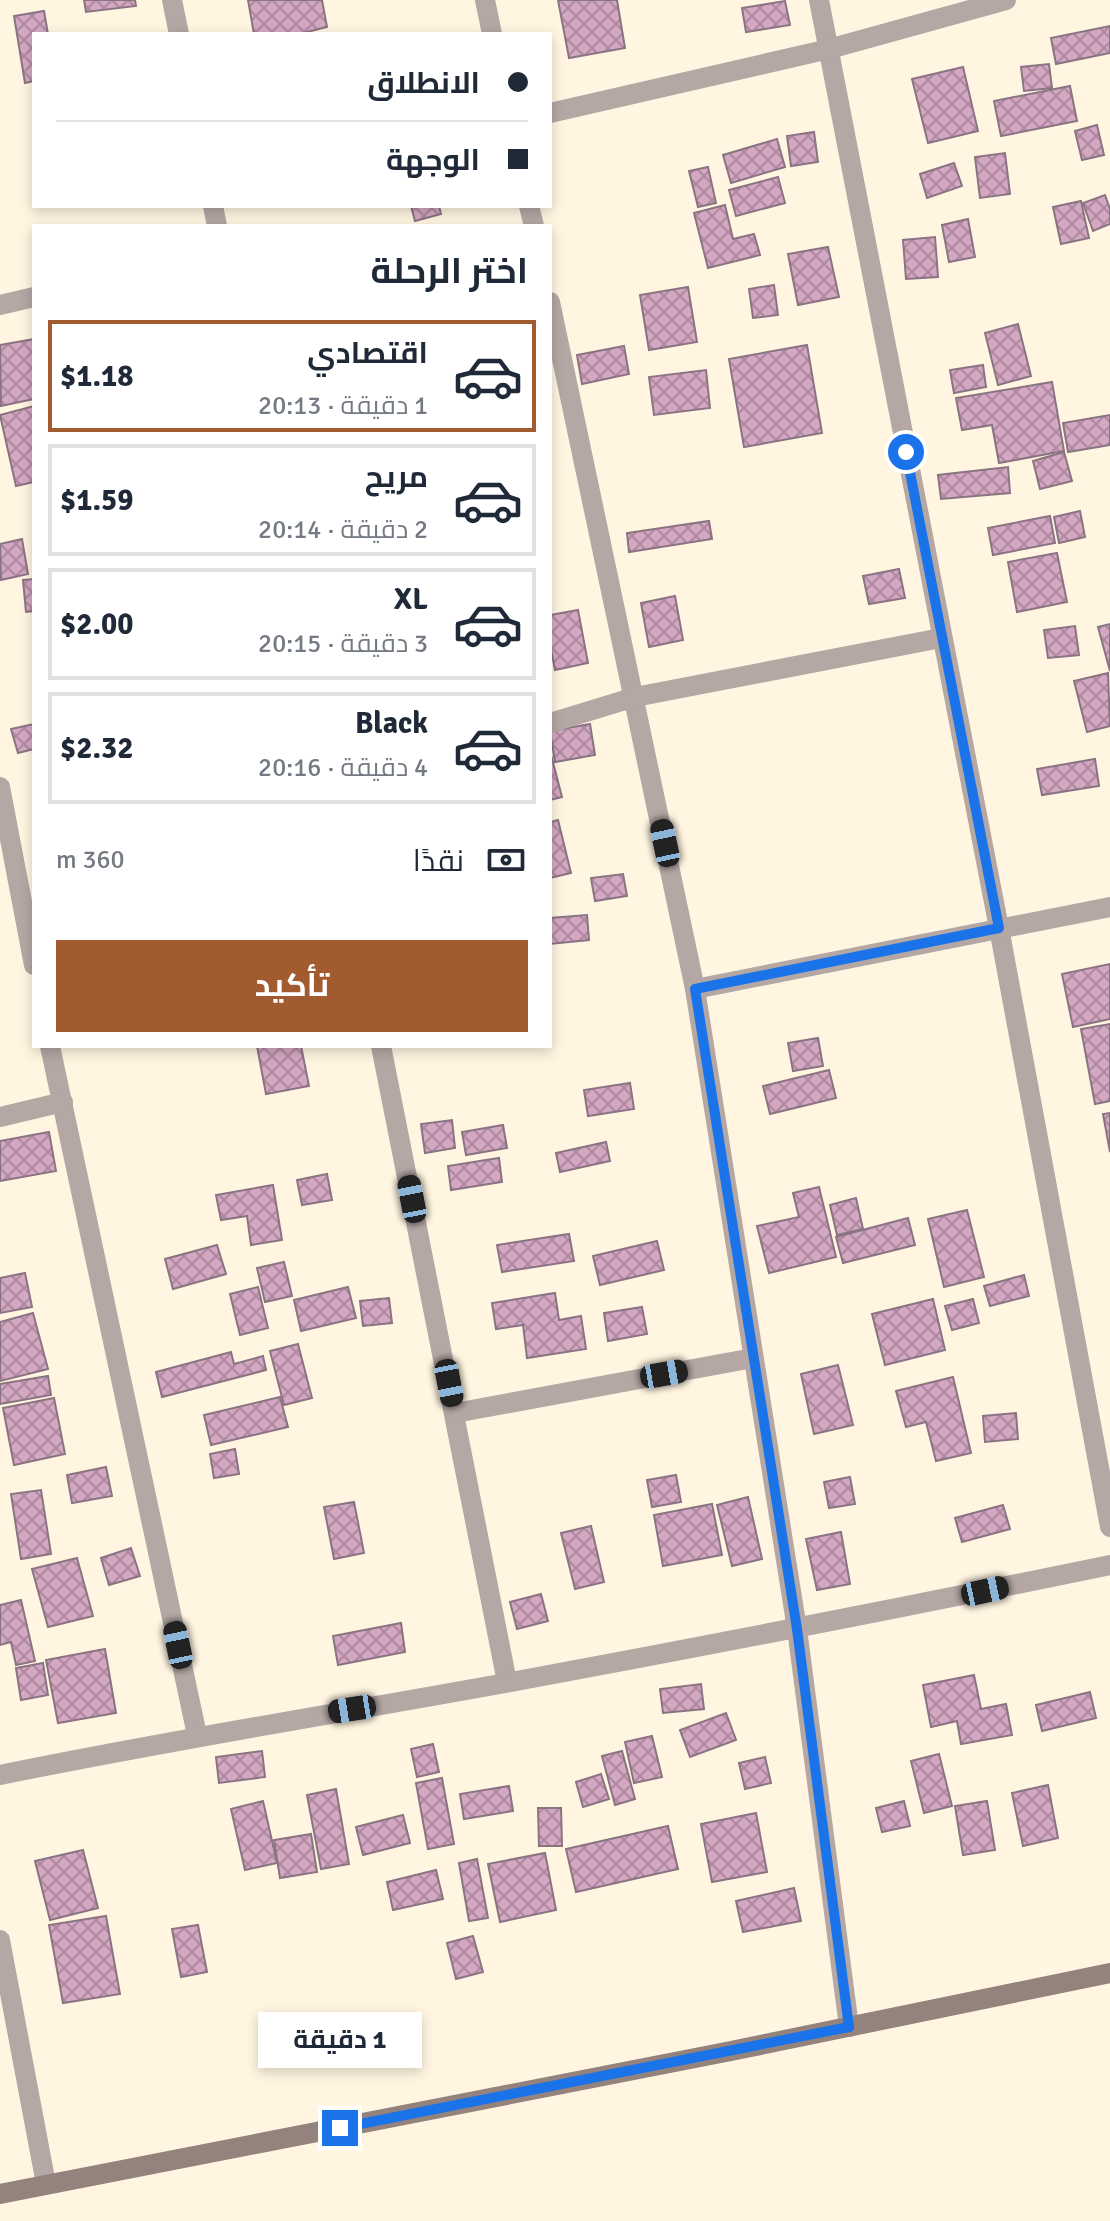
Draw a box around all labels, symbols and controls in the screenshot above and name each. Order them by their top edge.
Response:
text: الانطلاق [367,65,480,102]
text: الوجهة [386,142,480,179]
text: اختر الرحلة [370,249,528,294]
text: اقتصادي [307,335,428,372]
icon: car [452,340,524,412]
text: $1.18 [60,358,133,395]
text: 1 دقيقة · 20:13 [258,390,428,422]
route start [888,434,924,470]
text: مريح [365,459,428,496]
icon: car [452,464,524,536]
text: $1.59 [60,482,133,519]
text: 2 دقيقة · 20:14 [258,514,428,546]
text: XL [394,581,428,618]
icon: car [452,588,524,660]
text: $2.00 [60,606,133,643]
text: 3 دقيقة · 20:15 [258,628,428,660]
text: Black [355,705,428,742]
icon: car [452,712,524,784]
text: $2.32 [60,730,133,767]
text: 4 دقيقة · 20:16 [258,752,428,784]
car [648,817,682,869]
icon: cash [484,838,528,882]
text: نقدًا [413,843,464,880]
text: 360 m [56,844,125,876]
button: تأكيد [56,940,528,1032]
car [396,1173,428,1225]
car [433,1357,465,1409]
car [638,1358,690,1390]
car [959,1574,1011,1608]
car [161,1619,195,1671]
car [326,1693,378,1725]
callout: 1 دقيقة [258,2012,422,2068]
text: 1 دقيقة [293,2024,387,2056]
route end [322,2110,358,2146]

